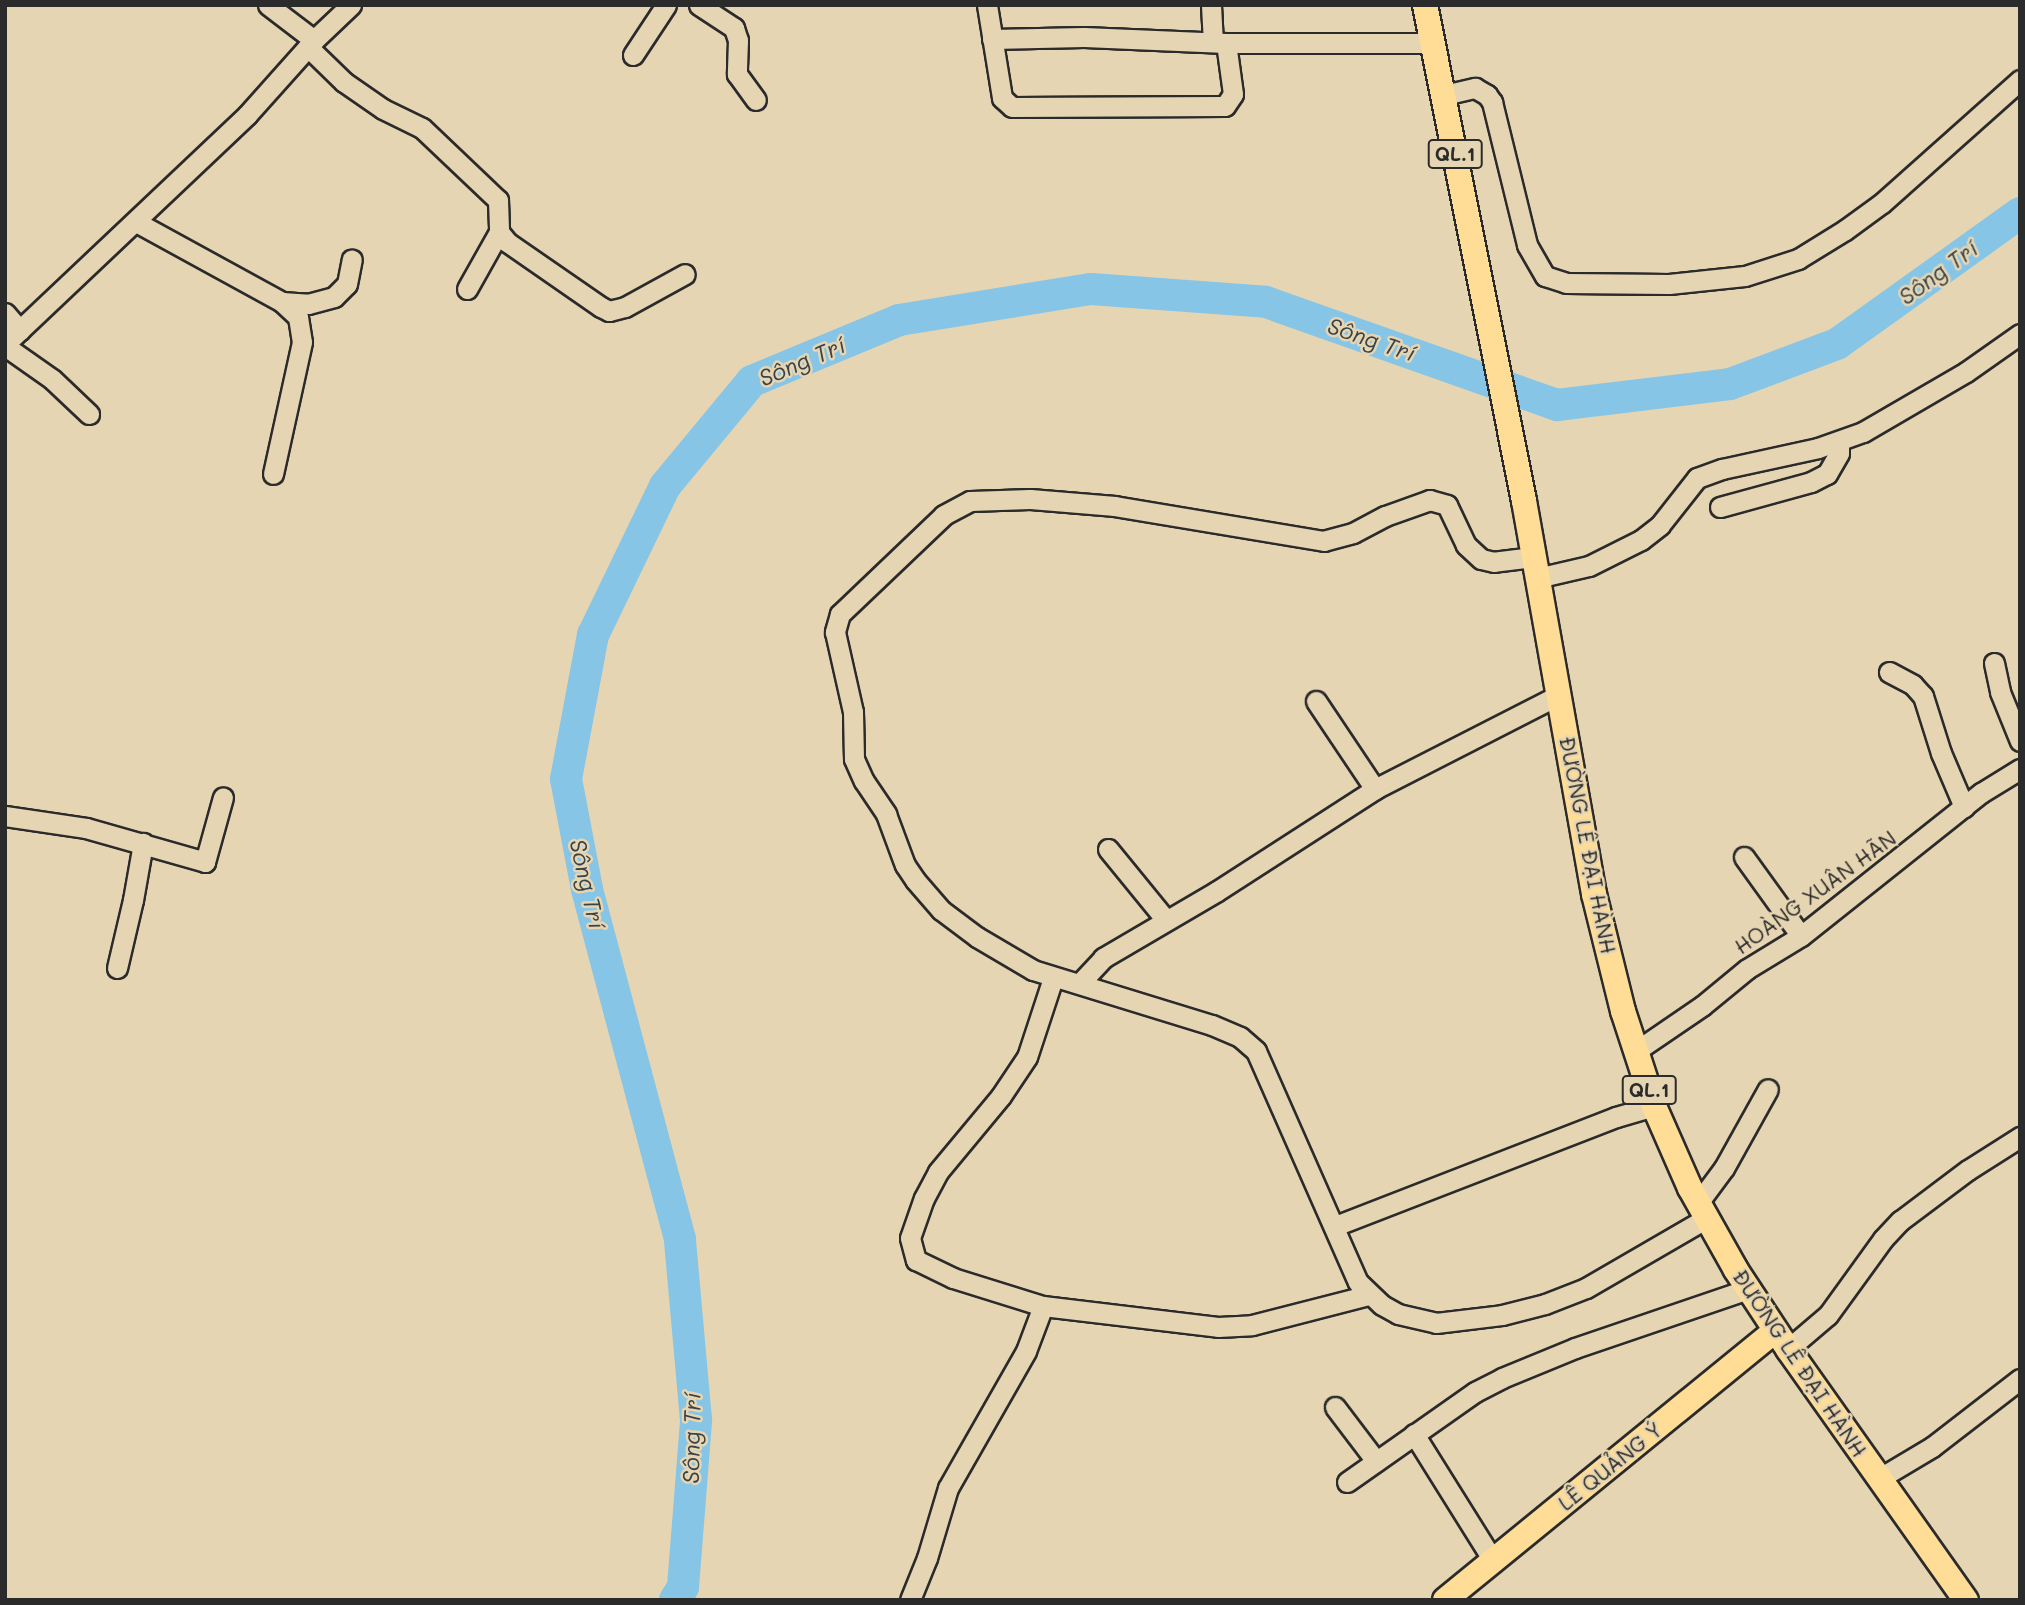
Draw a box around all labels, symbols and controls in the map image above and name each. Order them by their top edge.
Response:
road number: QL.1 [1427,138,1483,170]
water label: Sông Trí [1893,234,1983,310]
water label: Sông Trí [1324,311,1420,367]
water label: Sông Trí [754,330,850,392]
street label: ĐƯỜNG LÊ ĐẠI HÀNH [1555,734,1621,956]
street label: HOÀNG XUÂN HÃN [1729,825,1901,959]
water label: Sông Trí [564,836,612,932]
road number: QL.1 [1621,1074,1677,1106]
street label: ĐƯỜNG LÊ ĐẠI HÀNH [1728,1264,1872,1462]
water label: Sông Trí [676,1392,706,1484]
street label: LÊ QUẢNG Ý [1553,1416,1667,1516]

